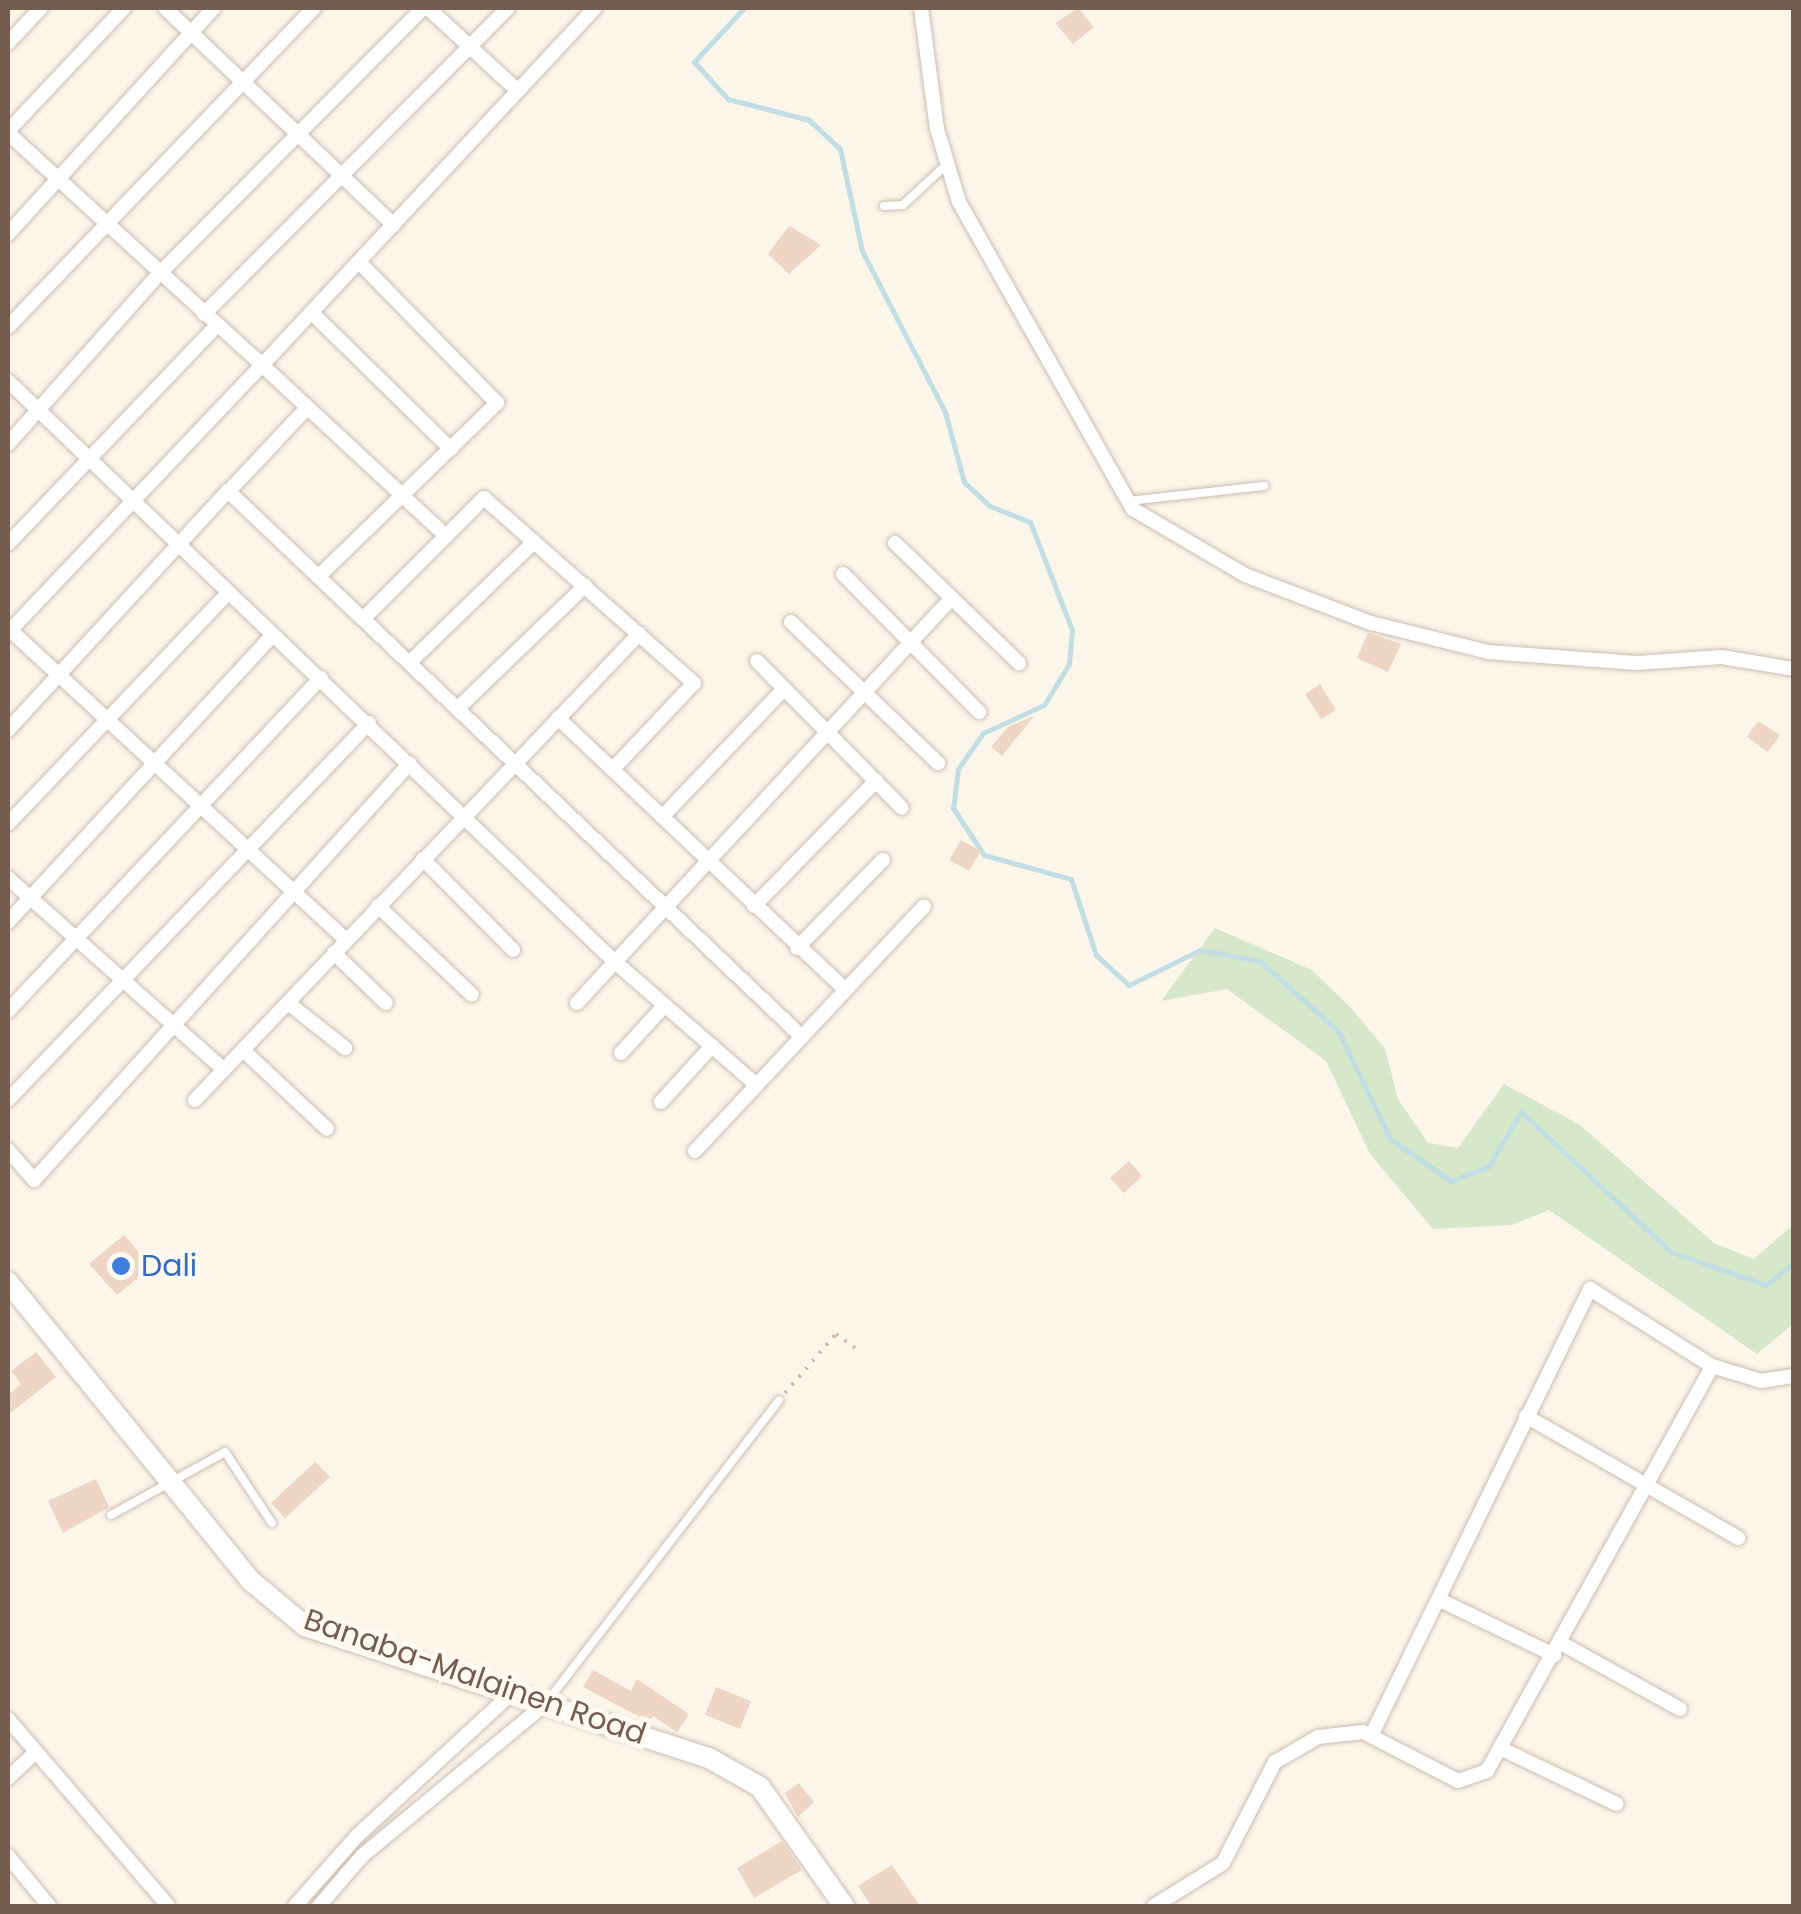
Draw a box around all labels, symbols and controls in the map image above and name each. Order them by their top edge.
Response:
place label: Dali [141,1248,197,1284]
marker: Dali [110,1255,132,1277]
street label: Banaba-Malainen Road [299,1601,651,1753]

